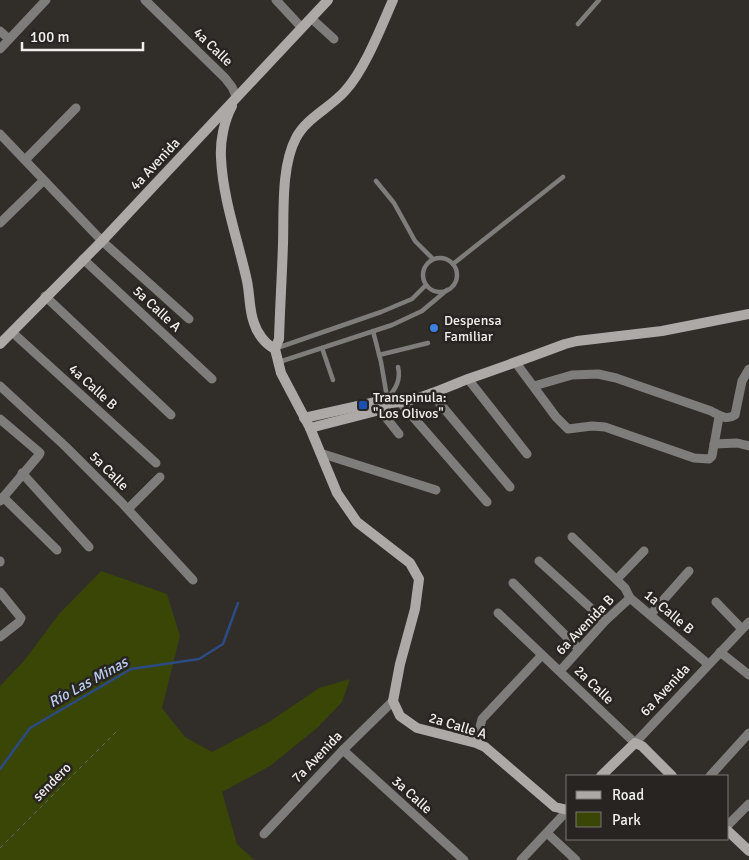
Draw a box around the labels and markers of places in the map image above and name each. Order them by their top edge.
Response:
place label: Despensa Familiar [444,312,502,345]
marker: Despensa Familiar [428,322,440,334]
place label: Transpinula: "Los Olivos" [373,389,447,422]
marker: Transpinula: "Los Olivos" [357,399,369,411]

